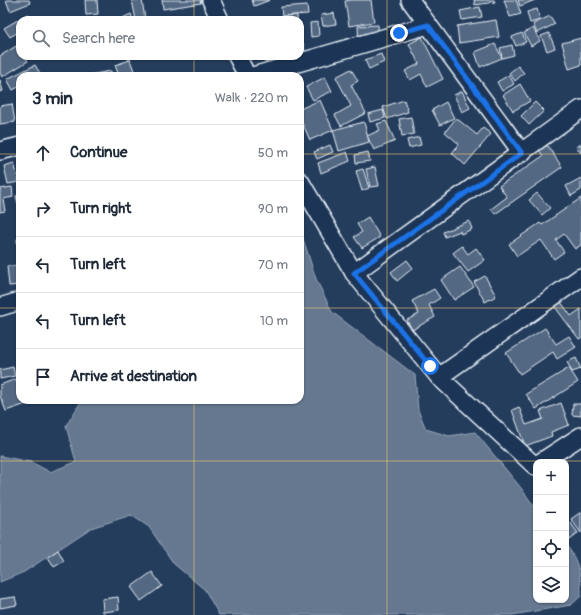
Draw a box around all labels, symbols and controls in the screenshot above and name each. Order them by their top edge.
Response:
search box [16,16,304,60]
route end [390,24,408,42]
icon: search [30,27,52,49]
text: Search here [62,29,135,48]
text: 3 min [32,88,73,109]
text: Walk · 220 m [215,90,288,106]
icon: ahead [32,142,54,164]
text: Continue [70,143,128,162]
text: 50 m [258,145,288,161]
icon: right [32,198,54,220]
text: Turn right [70,199,131,218]
text: 90 m [258,201,288,217]
icon: left [32,254,54,276]
text: Turn left [70,255,126,274]
text: 70 m [258,257,288,273]
icon: left [32,310,54,332]
text: Turn left [70,311,126,330]
text: 10 m [260,313,288,329]
route start [421,357,439,375]
icon: arrive [32,366,54,388]
text: Arrive at destination [70,367,197,386]
map controls [533,459,569,603]
button: + [533,459,569,495]
button: − [533,495,569,531]
button: locate [533,531,569,567]
button: layers [533,567,569,603]

